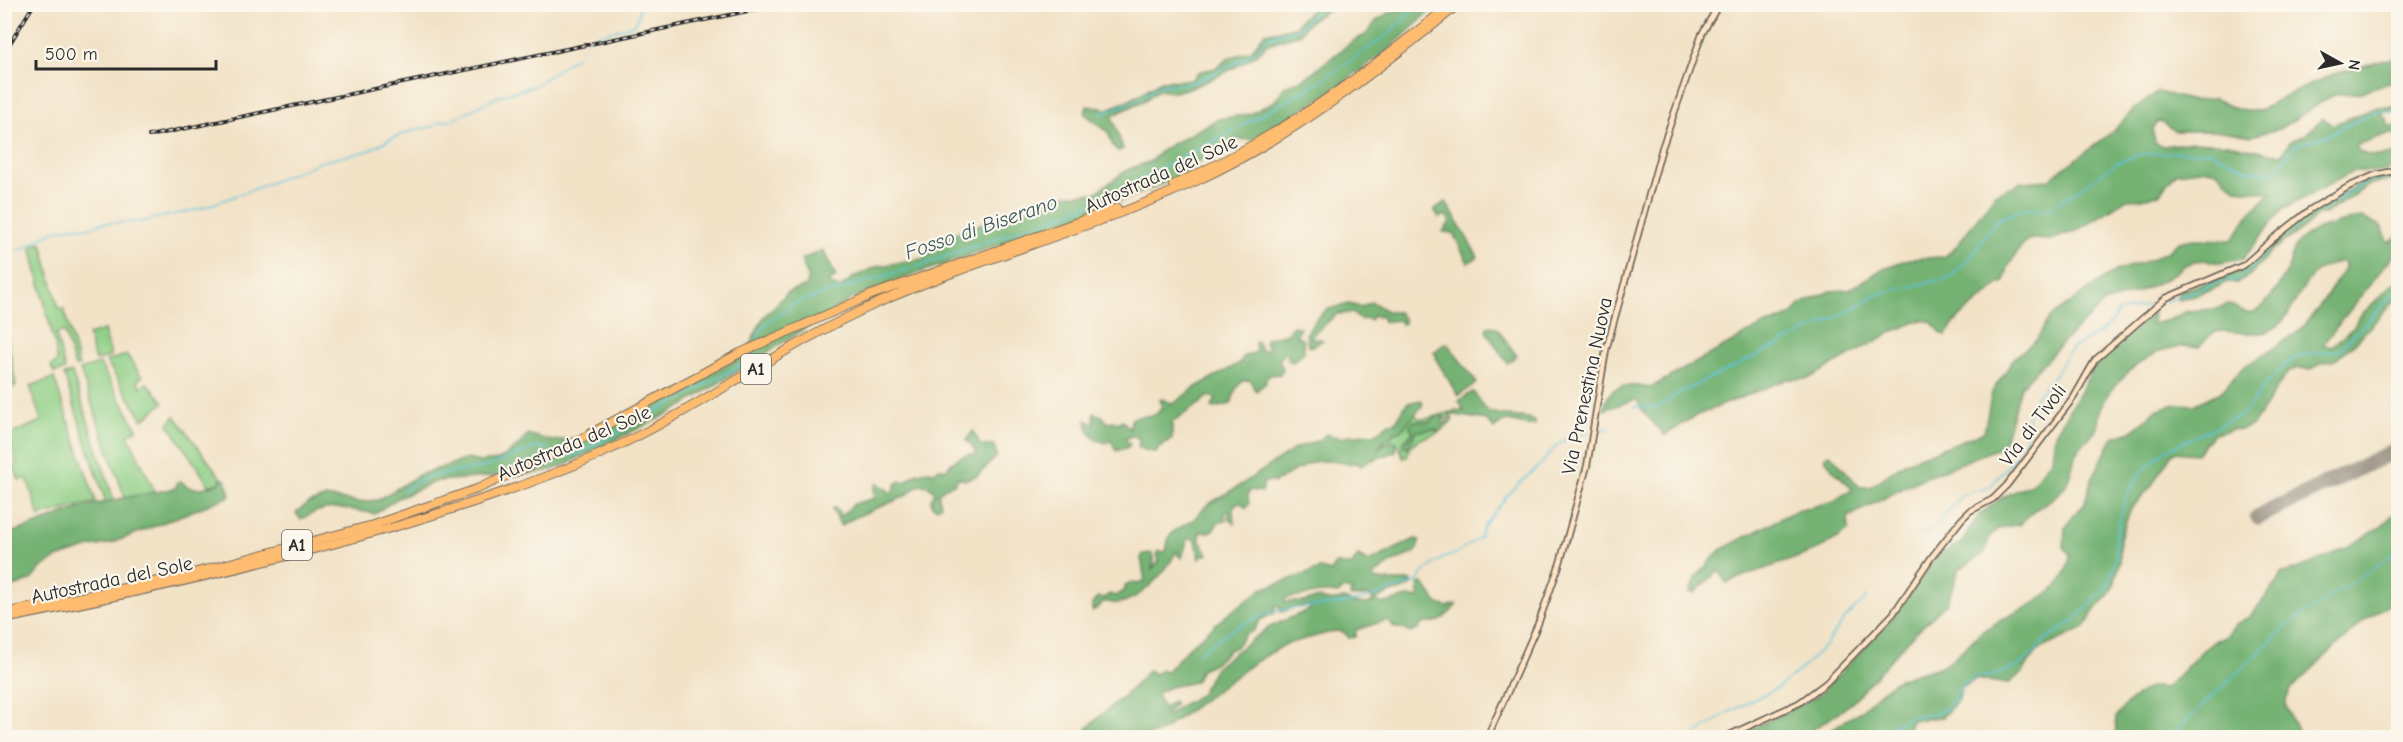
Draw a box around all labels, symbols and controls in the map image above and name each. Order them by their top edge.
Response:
scale bar [36,33,216,71]
north arrow [2310,33,2370,93]
text: 500 m [45,44,98,65]
text: N [2344,59,2364,71]
street label: Autostrada del Sole [1081,130,1241,218]
water label: Fosso di Biserano [901,190,1061,264]
street label: Via Prenestina Nuova [1557,295,1617,477]
road number: A1 [741,354,771,384]
street label: Via di Tivoli [1995,380,2071,470]
street label: Autostrada del Sole [494,400,654,486]
road number: A1 [282,530,312,560]
street label: Autostrada del Sole [29,552,195,608]

